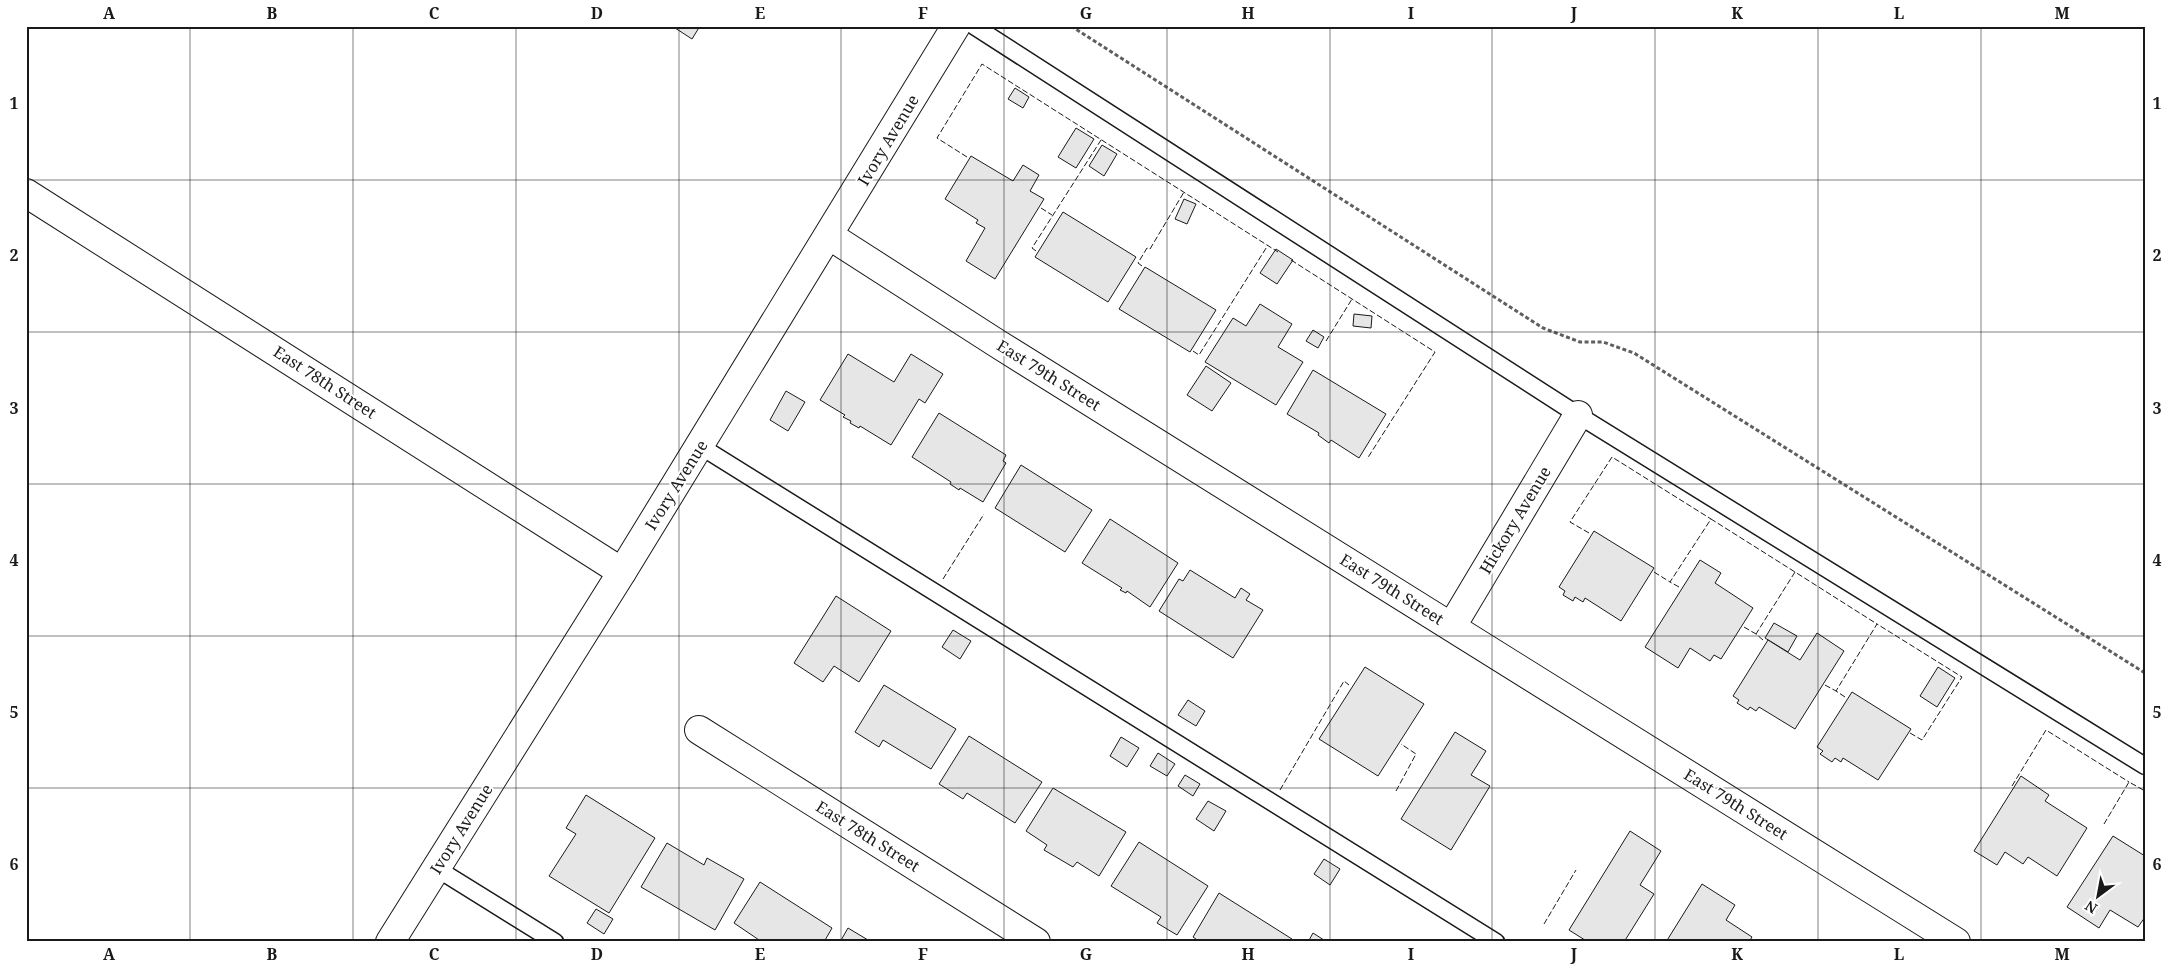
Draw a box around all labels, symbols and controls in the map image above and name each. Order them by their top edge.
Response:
text: A [103,2,116,24]
text: B [267,2,278,24]
text: C [429,2,440,24]
text: D [591,2,603,24]
text: E [755,2,765,24]
text: F [918,2,928,24]
text: G [1080,2,1092,24]
text: H [1241,2,1255,24]
text: I [1408,2,1414,24]
text: J [1570,2,1578,24]
text: K [1731,2,1743,24]
text: L [1894,2,1904,24]
text: M [2054,2,2070,24]
street label: Ivory Avenue [852,90,924,190]
text: 1 [9,92,19,114]
text: 1 [2152,92,2162,114]
text: 2 [9,244,19,266]
text: 2 [2152,244,2162,266]
street label: East 79th Street [993,334,1105,416]
street label: East 78th Street [269,341,381,424]
text: 3 [9,397,19,419]
text: 3 [2152,397,2162,419]
street label: Ivory Avenue [640,436,712,534]
street label: Hickory Avenue [1474,462,1556,578]
street label: East 79th Street [1336,548,1448,630]
text: 4 [9,549,19,571]
text: 4 [2152,549,2162,571]
text: 5 [9,701,19,723]
text: 5 [2152,701,2162,723]
street label: East 79th Street [1680,763,1792,845]
street label: Ivory Avenue [425,780,497,878]
street label: East 78th Street [812,795,924,877]
text: 6 [9,853,19,875]
text: 6 [2152,853,2162,875]
north arrow [2074,870,2124,920]
text: N [2081,896,2101,918]
text: A [103,943,116,965]
text: B [267,943,278,965]
text: C [429,943,440,965]
text: D [591,943,603,965]
text: E [755,943,765,965]
text: F [918,943,928,965]
text: G [1080,943,1092,965]
text: H [1241,943,1255,965]
text: I [1408,943,1414,965]
text: J [1570,943,1578,965]
text: K [1731,943,1743,965]
text: L [1894,943,1904,965]
text: M [2054,943,2070,965]

